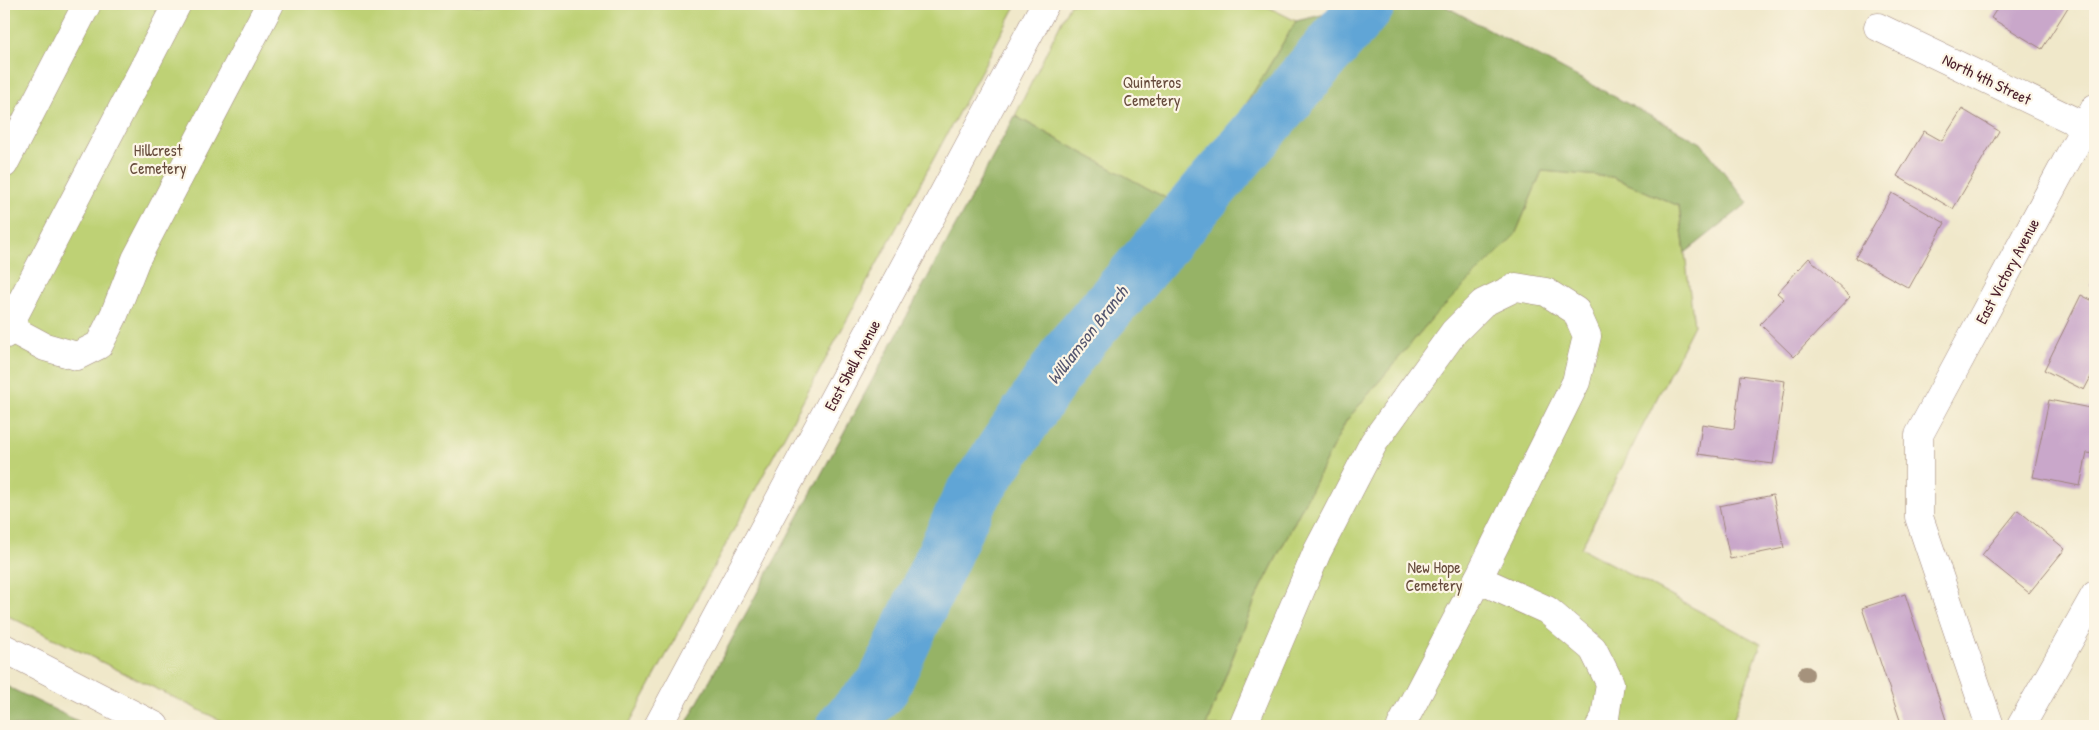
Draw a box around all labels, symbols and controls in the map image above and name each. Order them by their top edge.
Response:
street label: North 4th Street [1939,48,2035,110]
park label: Quinteros Cemetery [1123,71,1181,111]
park label: Hillcrest Cemetery [129,139,187,179]
street label: East Victory Avenue [1970,214,2044,328]
water label: Williamson Branch [1041,280,1134,389]
street label: East Shell Avenue [819,315,886,414]
park label: New Hope Cemetery [1405,556,1463,596]

